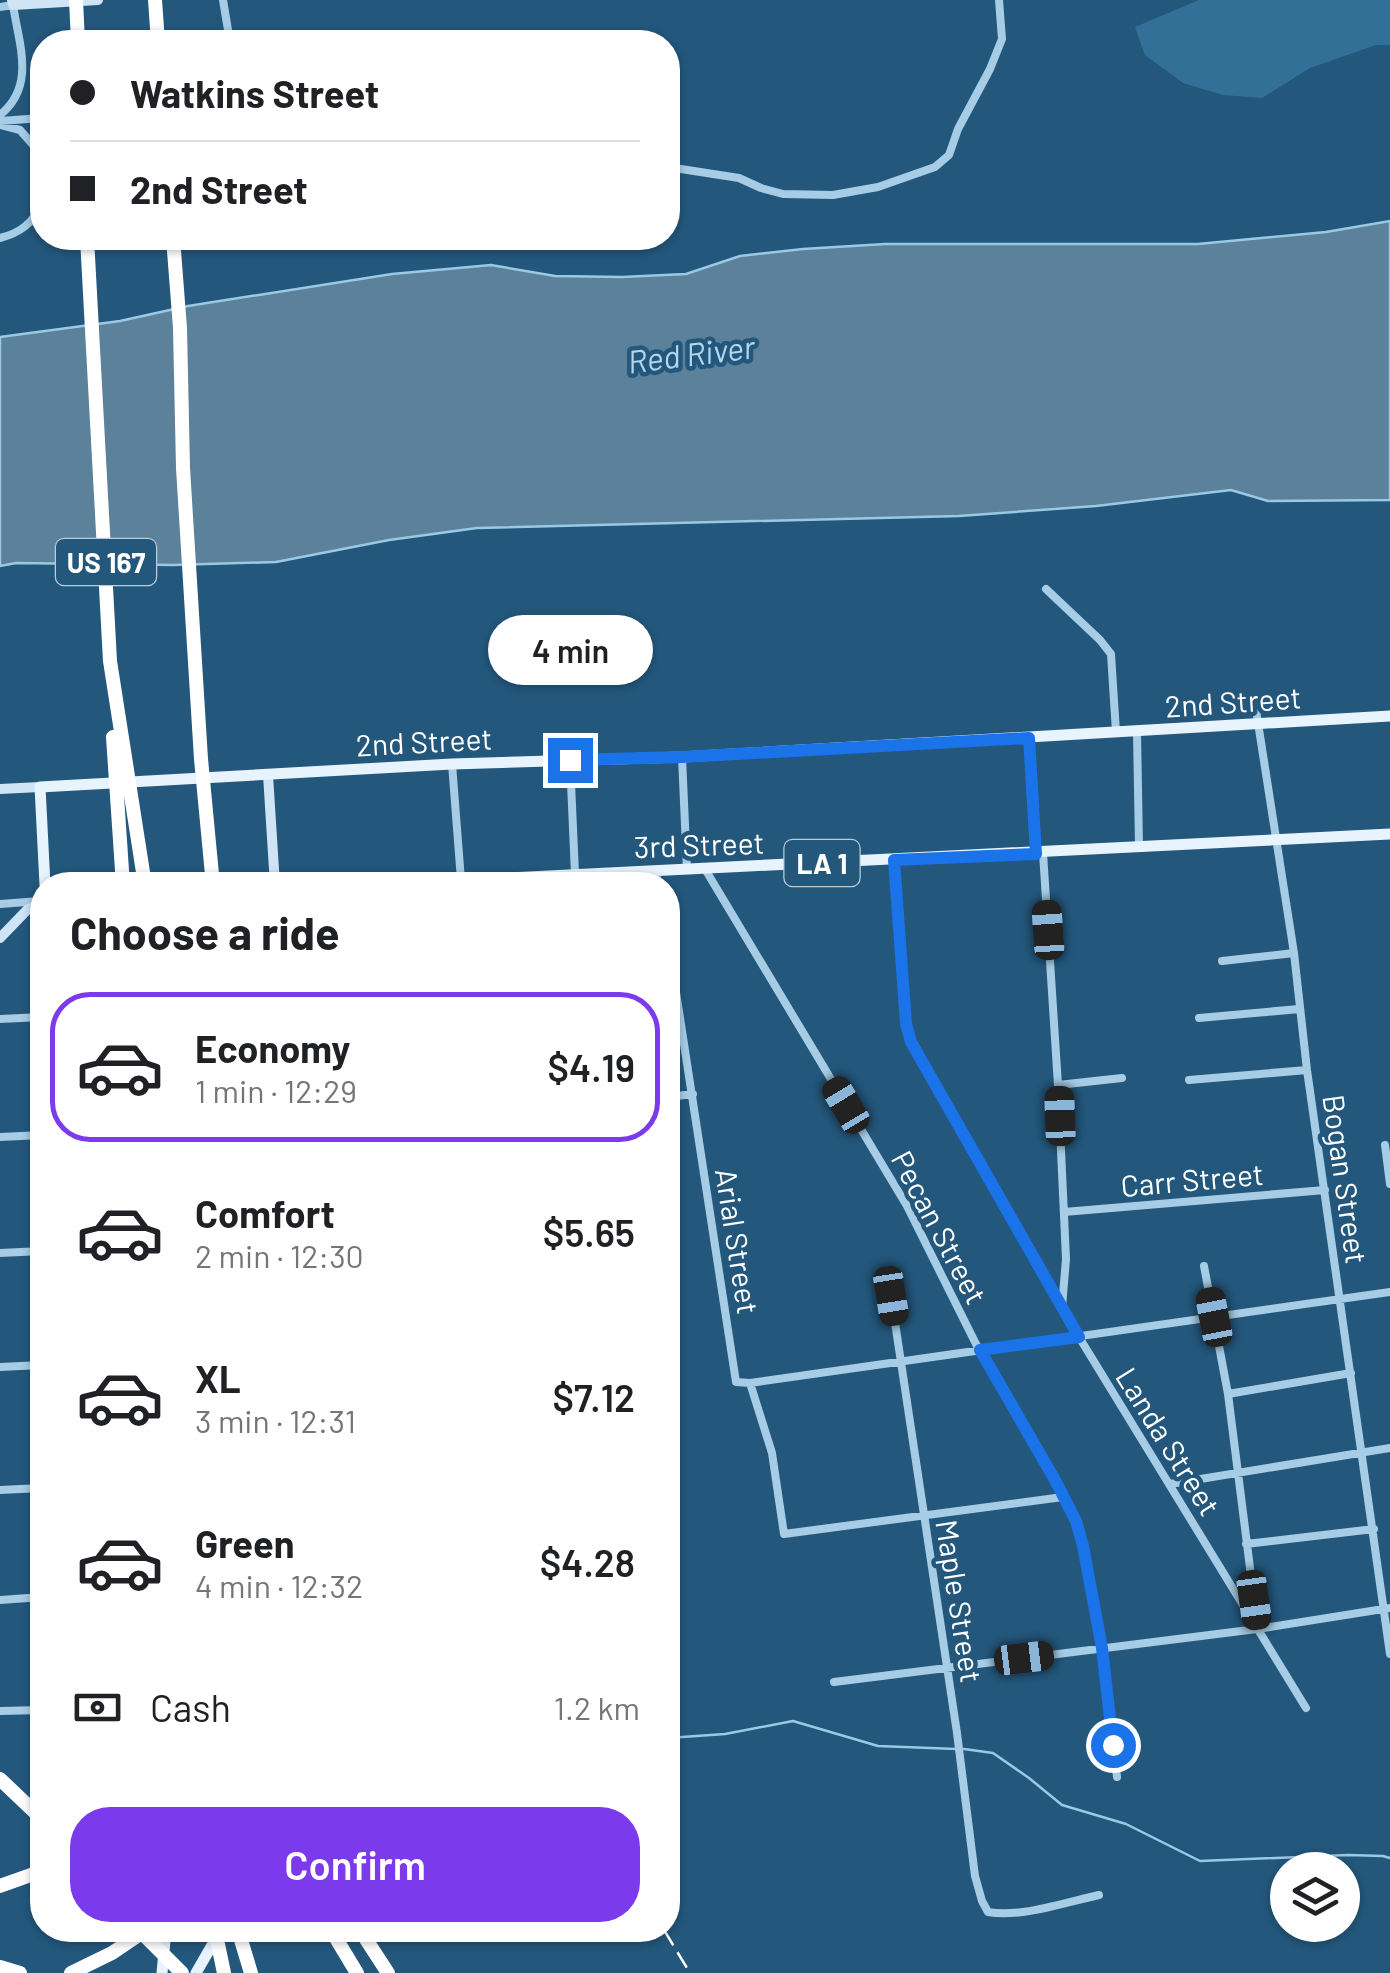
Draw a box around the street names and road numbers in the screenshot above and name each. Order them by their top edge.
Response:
road number: US 167 [56,539,156,585]
street label: 2nd Street [1164,678,1302,724]
street label: 2nd Street [355,719,493,763]
street label: 3rd Street [633,824,765,864]
road number: LA 1 [784,840,860,886]
street label: Bogan Street [1316,1092,1376,1266]
street label: Pecan Street [885,1144,995,1310]
street label: Carr Street [1119,1155,1265,1203]
street label: Arial Street [709,1166,767,1316]
street label: Landa Street [1109,1360,1229,1522]
street label: Maple Street [929,1517,991,1685]

